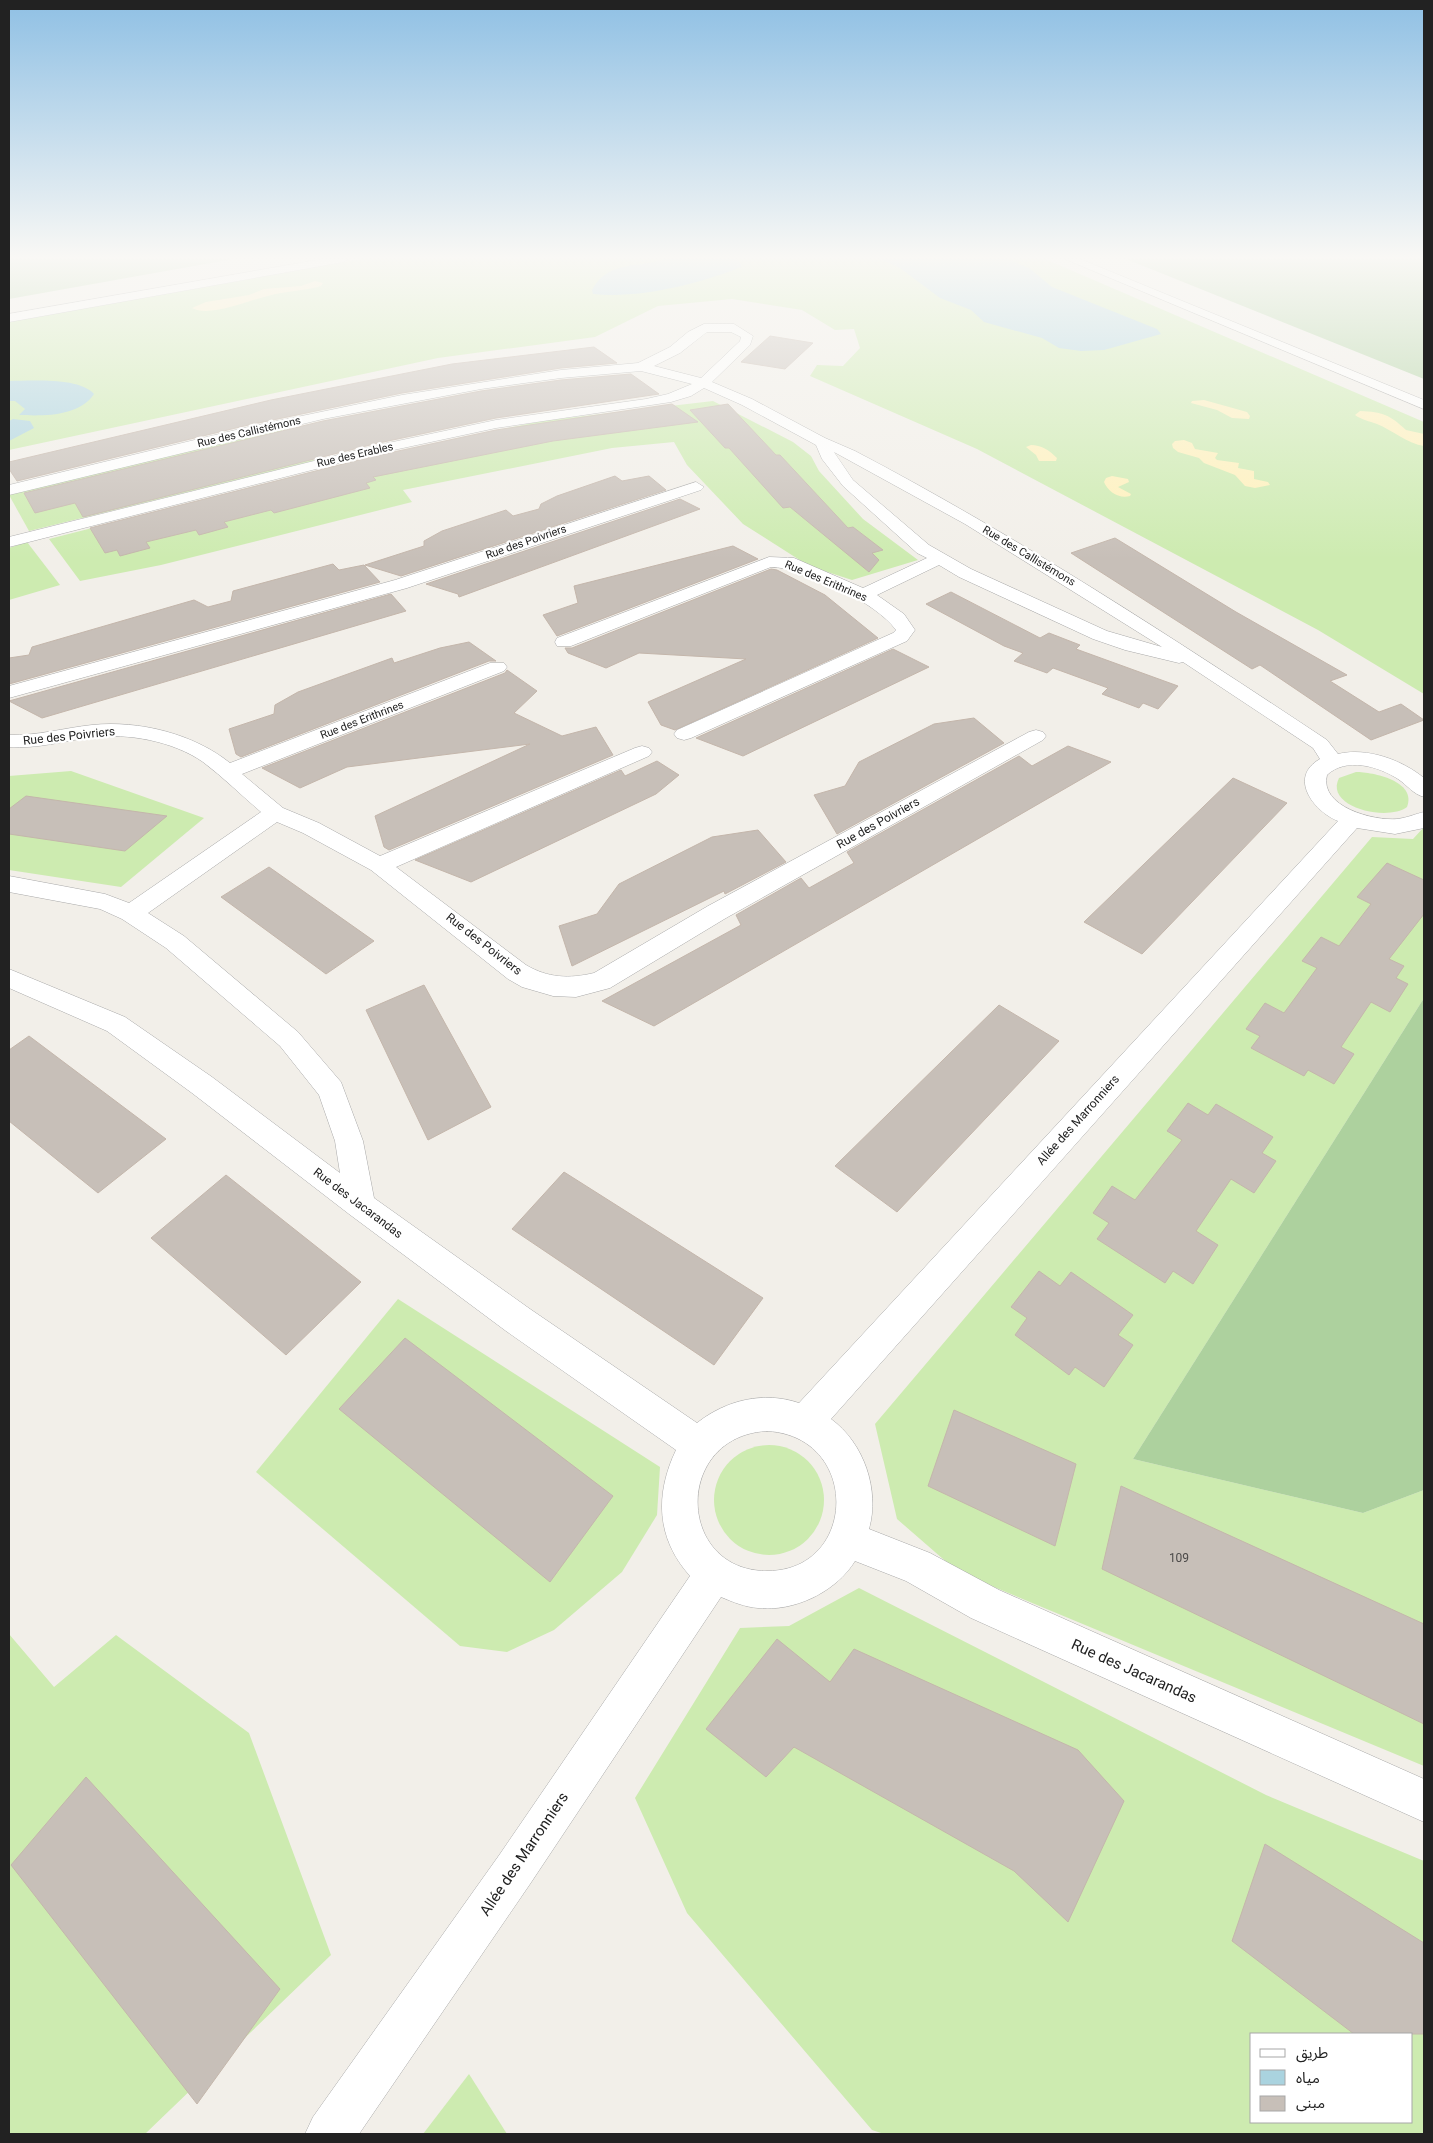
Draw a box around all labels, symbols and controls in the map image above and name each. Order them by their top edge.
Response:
street label: Rue des Callistémons [196,414,302,450]
street label: Rue des Erables [316,440,395,470]
street label: Rue des Poivriers [484,522,568,562]
street label: Rue des Callistémons [980,523,1078,589]
street label: Rue des Erithrines [783,558,869,604]
street label: Rue des Erithrines [319,698,406,742]
street label: Rue des Poivriers [22,724,116,748]
street label: Rue des Poivriers [834,794,922,852]
street label: Rue des Poivriers [443,910,525,978]
street label: Allée des Marronniers [1034,1072,1122,1168]
street label: Rue des Jacarandas [311,1165,405,1241]
house number: 109 [1169,1551,1189,1565]
street label: Rue des Jacarandas [1069,1635,1199,1707]
street label: Allée des Marronniers [476,1789,572,1919]
legend [1250,2033,1413,2123]
text: طريق [1296,2044,1328,2063]
text: مياه [1296,2069,1320,2087]
text: مبنى [1296,2094,1325,2112]

